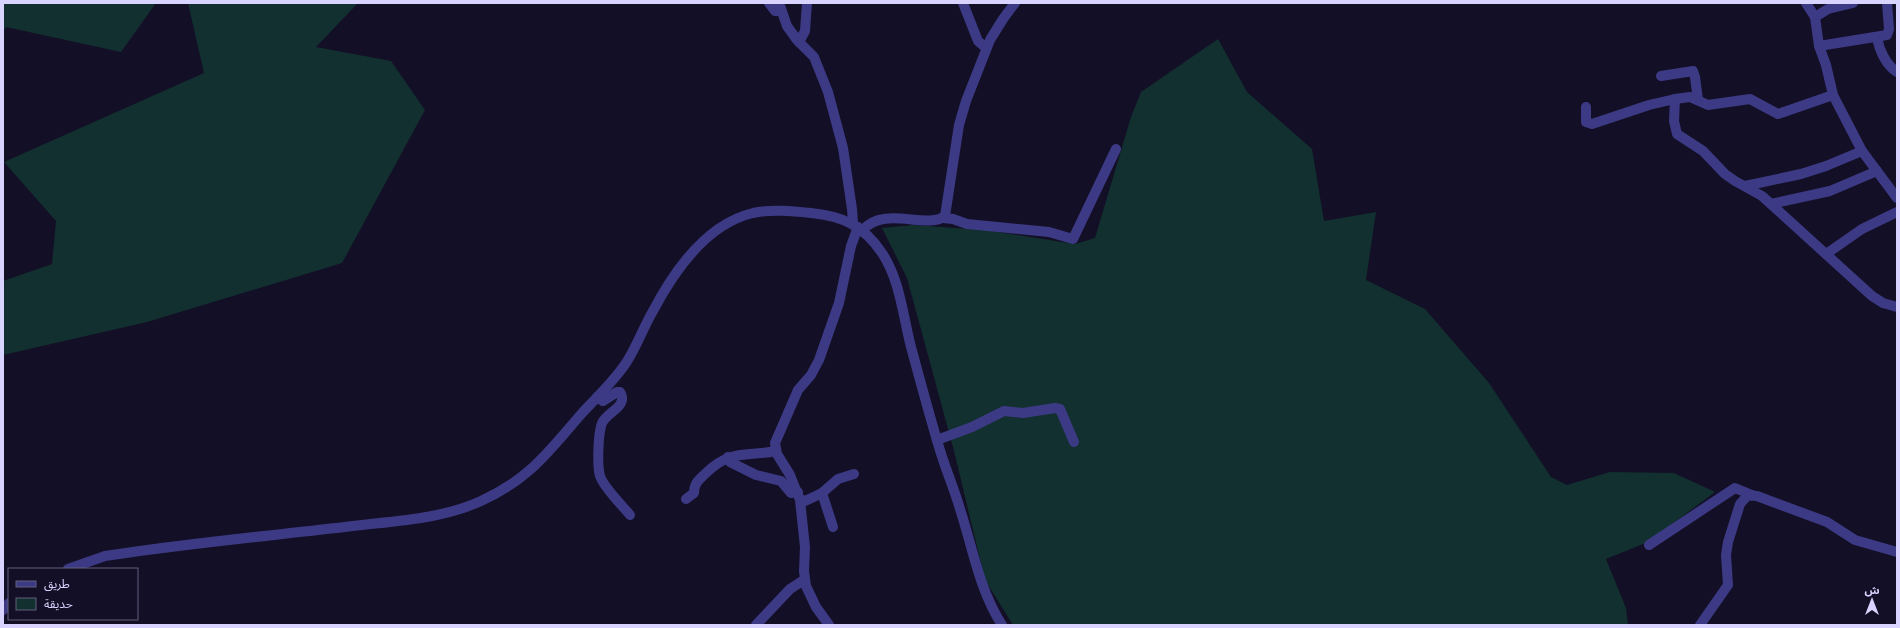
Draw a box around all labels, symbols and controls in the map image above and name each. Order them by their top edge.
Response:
legend [8,568,138,620]
text: طريق [44,577,70,592]
north arrow [1852,580,1892,620]
text: ش [1864,584,1880,597]
text: حديقة [44,597,73,611]

